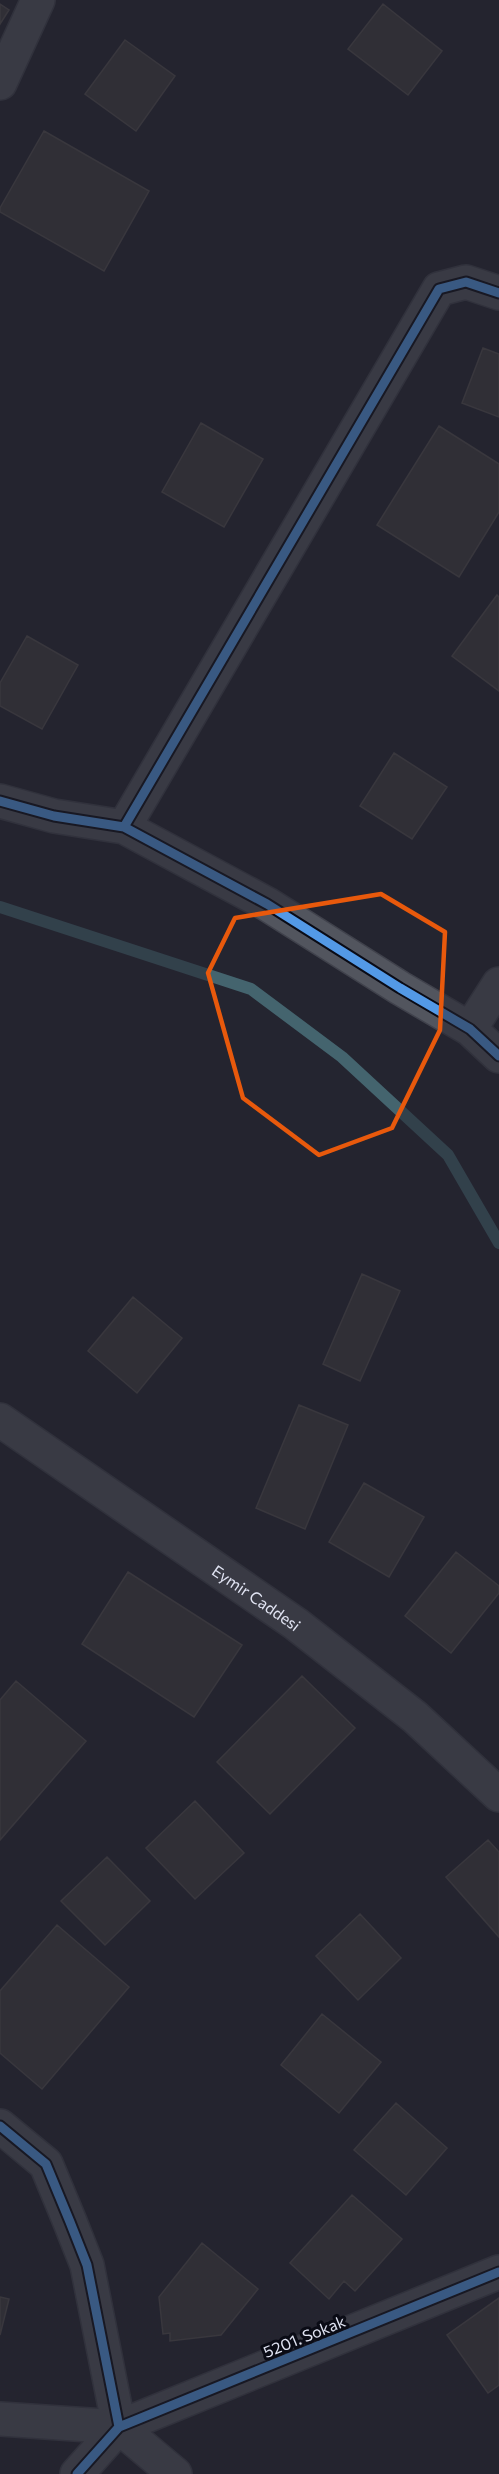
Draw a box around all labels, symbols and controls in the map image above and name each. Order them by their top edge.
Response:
street label: Eymir Caddesi [209,1560,305,1634]
street label: 5201. Sokak [260,2311,348,2361]

